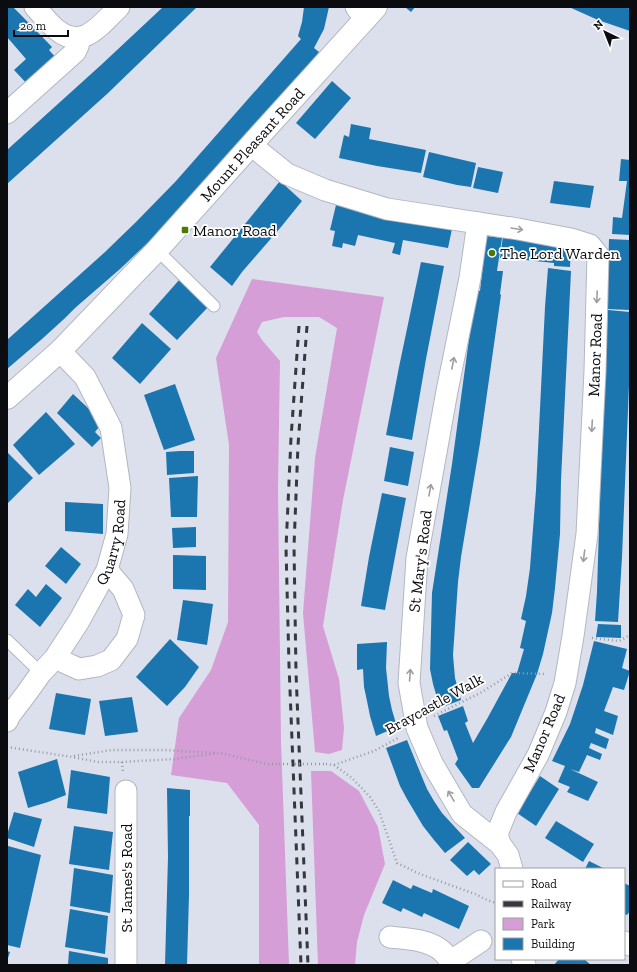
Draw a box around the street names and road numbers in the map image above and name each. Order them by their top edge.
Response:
street label: Mount Pleasant Road [196,83,308,205]
street label: Manor Road [584,313,606,397]
street label: Quarry Road [91,498,129,588]
street label: St Mary's Road [404,509,436,613]
street label: Braycastle Walk [382,669,487,739]
street label: Manor Road [519,691,569,775]
street label: St James's Road [117,823,136,932]

